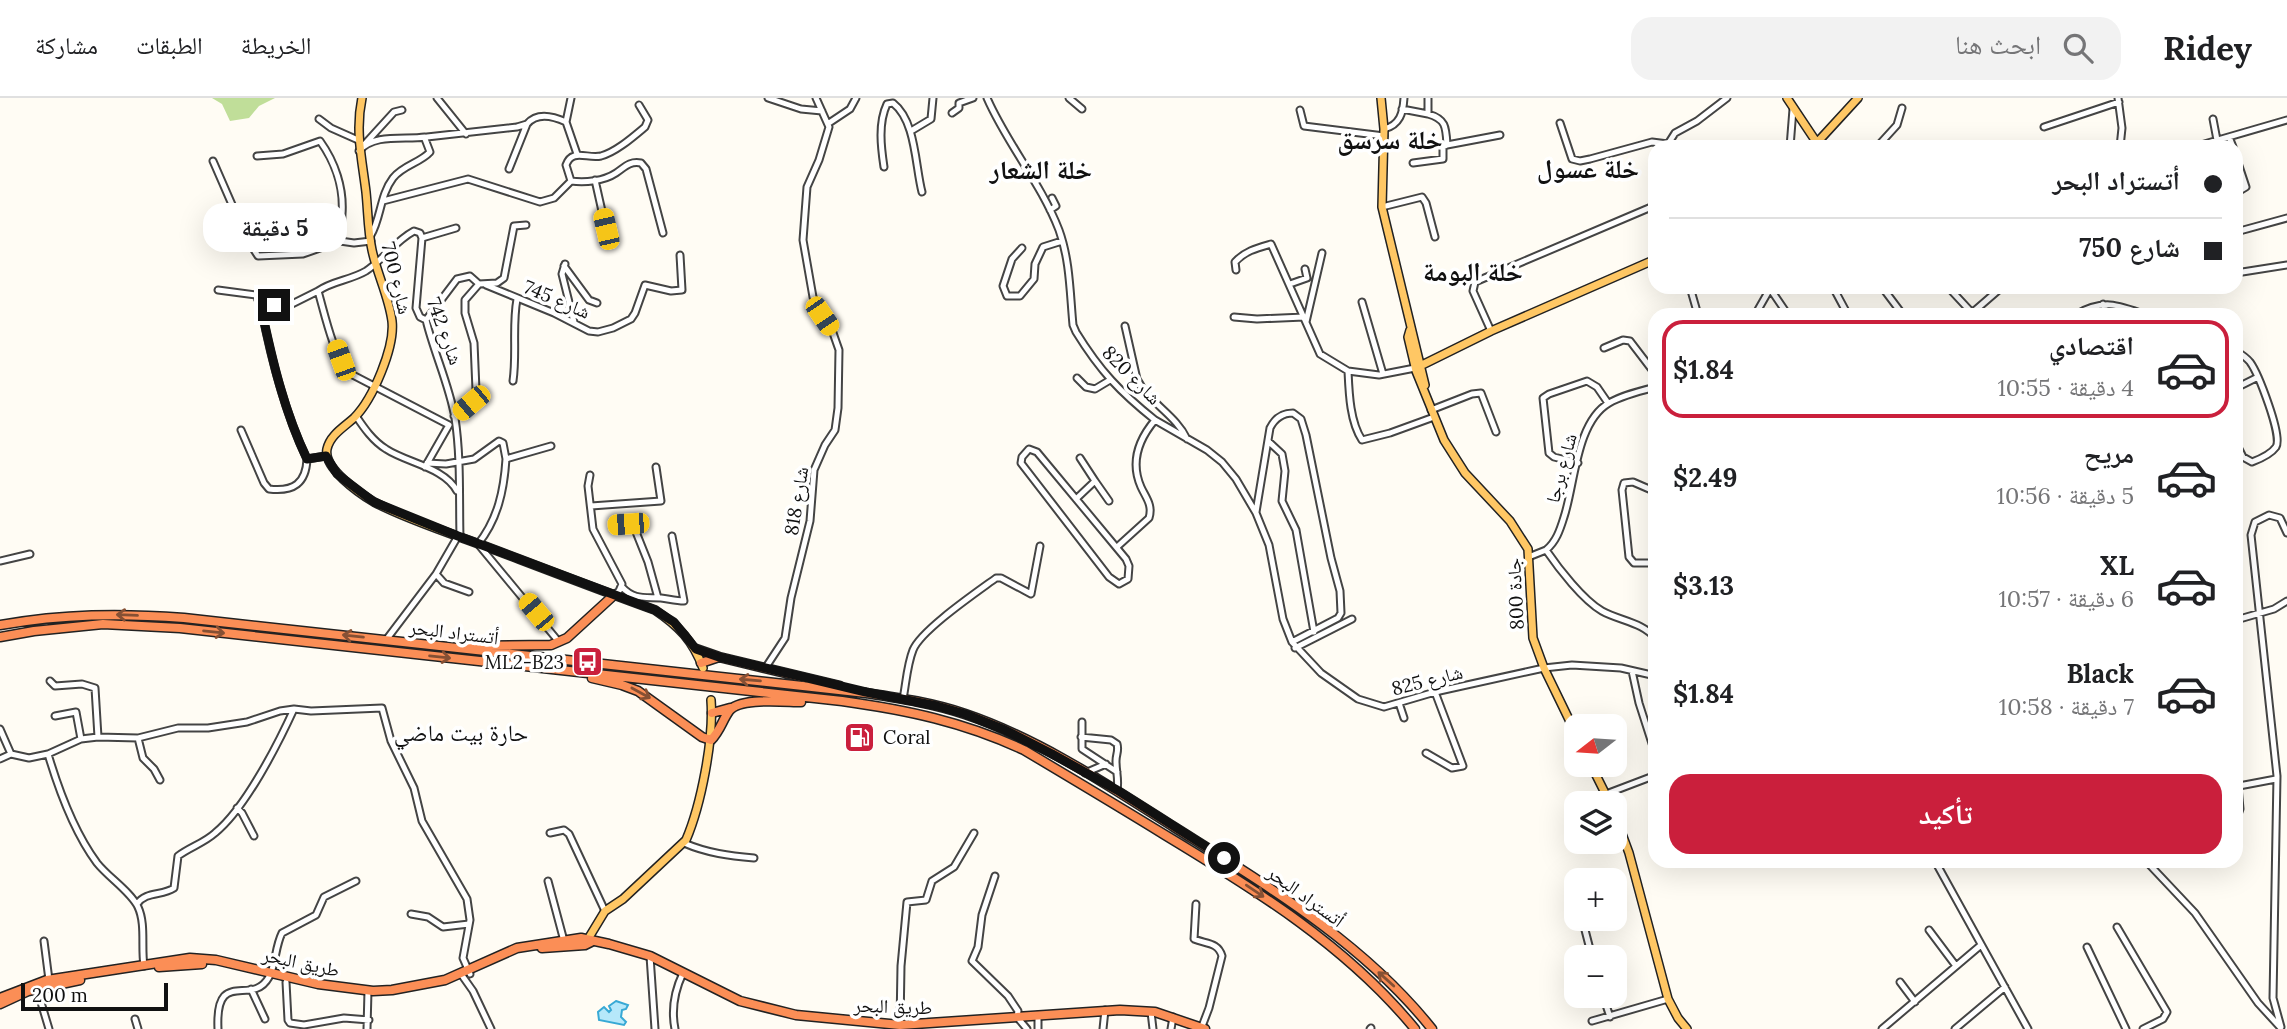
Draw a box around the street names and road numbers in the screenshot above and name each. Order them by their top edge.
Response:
street label: شارع 700 [376,239,418,317]
street label: شارع 745 [520,274,594,324]
street label: شارع 742 [422,294,468,368]
street label: شارع 820 [1097,340,1167,410]
street label: شارع برجا [1540,431,1582,505]
street label: شارع 818 [779,465,813,537]
street label: جادة 800 [1501,558,1529,630]
street label: أتستراد البحر [407,614,500,649]
street label: شارع 825 [1389,660,1465,700]
street label: أتستراد البحر [1262,859,1349,932]
street label: طريق البحر [259,942,342,982]
street label: طريق البحر [852,993,933,1019]

